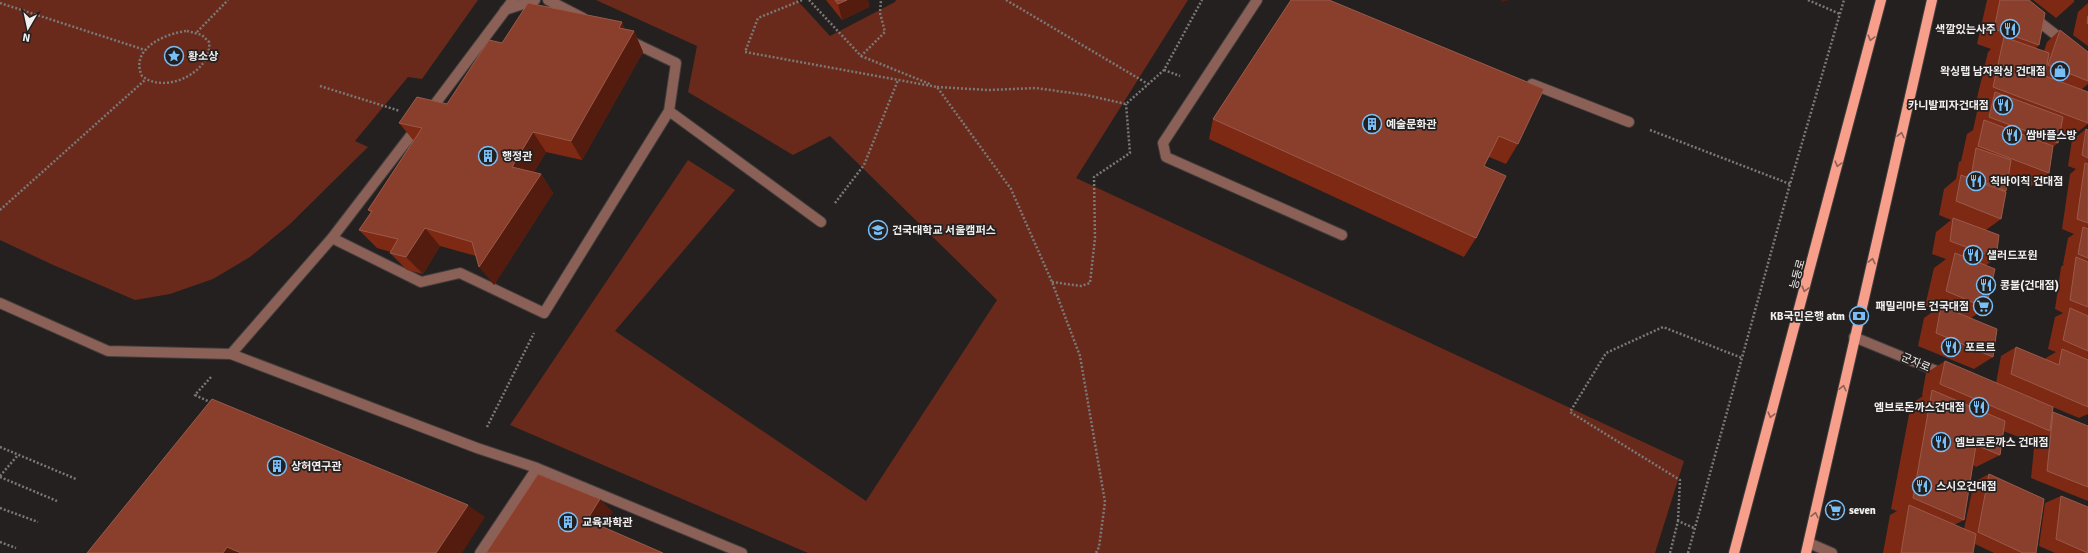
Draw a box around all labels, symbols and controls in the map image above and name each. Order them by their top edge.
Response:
north arrow [8,8,48,48]
restaurant icon: 색깔있는사주 [1999,18,2021,40]
place label: 색깔있는사주 [1935,23,1996,36]
text: N [22,30,31,44]
one-way arrow [1867,34,1876,41]
place icon: 황소상 [163,45,185,67]
place label: 황소상 [188,50,218,63]
shop icon: 왁싱랩 남자왁싱 건대점 [2049,60,2071,82]
place label: 왁싱랩 남자왁싱 건대점 [1940,65,2046,78]
restaurant icon: 카니발피자건대점 [1992,94,2014,116]
place label: 카니발피자건대점 [1908,99,1989,112]
building icon: 예술문화관 [1361,113,1383,135]
place label: 예술문화관 [1386,118,1437,131]
restaurant icon: 쌈바플스방 [2001,124,2023,146]
place label: 쌈바플스방 [2026,129,2077,142]
one-way arrow [1897,131,1905,138]
building icon: 행정관 [477,145,499,167]
place label: 행정관 [502,150,532,163]
one-way arrow [1834,160,1843,167]
restaurant icon: 칙바이칙 건대점 [1965,170,1987,192]
place label: 칙바이칙 건대점 [1990,175,2063,188]
school or university icon: 건국대학교 서울캠퍼스 [867,219,889,241]
place label: 건국대학교 서울캠퍼스 [892,224,996,237]
restaurant icon: 샐러드포원 [1962,244,1984,266]
place label: 샐러드포원 [1987,249,2038,262]
street label: 능동로 [1787,258,1808,290]
one-way arrow [1867,258,1876,265]
restaurant icon: 콩불(건대점) [1975,274,1997,296]
place label: 콩불(건대점) [2000,279,2059,292]
one-way arrow [1802,286,1810,293]
supermarket icon: 패밀리마트 건국대점 [1972,295,1994,317]
place label: 패밀리마트 건국대점 [1876,300,1969,313]
bank icon: KB국민은행 atm [1848,305,1870,327]
place label: KB국민은행 atm [1770,310,1845,323]
restaurant icon: 포르르 [1940,336,1962,358]
place label: 포르르 [1965,341,1995,354]
street label: 군자로 [1899,351,1932,374]
one-way arrow [1839,385,1847,391]
restaurant icon: 엠브로돈까스건대점 [1968,396,1990,418]
place label: 엠브로돈까스건대점 [1874,401,1965,414]
one-way arrow [1767,411,1776,418]
restaurant icon: 엠브로돈까스 건대점 [1930,431,1952,453]
place label: 엠브로돈까스 건대점 [1955,436,2049,449]
building icon: 상허연구관 [266,455,288,477]
place label: 상허연구관 [291,460,342,473]
restaurant icon: 스시오건대점 [1911,475,1933,497]
place label: 스시오건대점 [1936,480,1997,493]
supermarket icon: seven [1824,499,1846,521]
place label: seven [1849,504,1876,517]
building icon: 교육과학관 [557,511,579,533]
one-way arrow [1810,512,1819,519]
place label: 교육과학관 [582,516,633,529]

